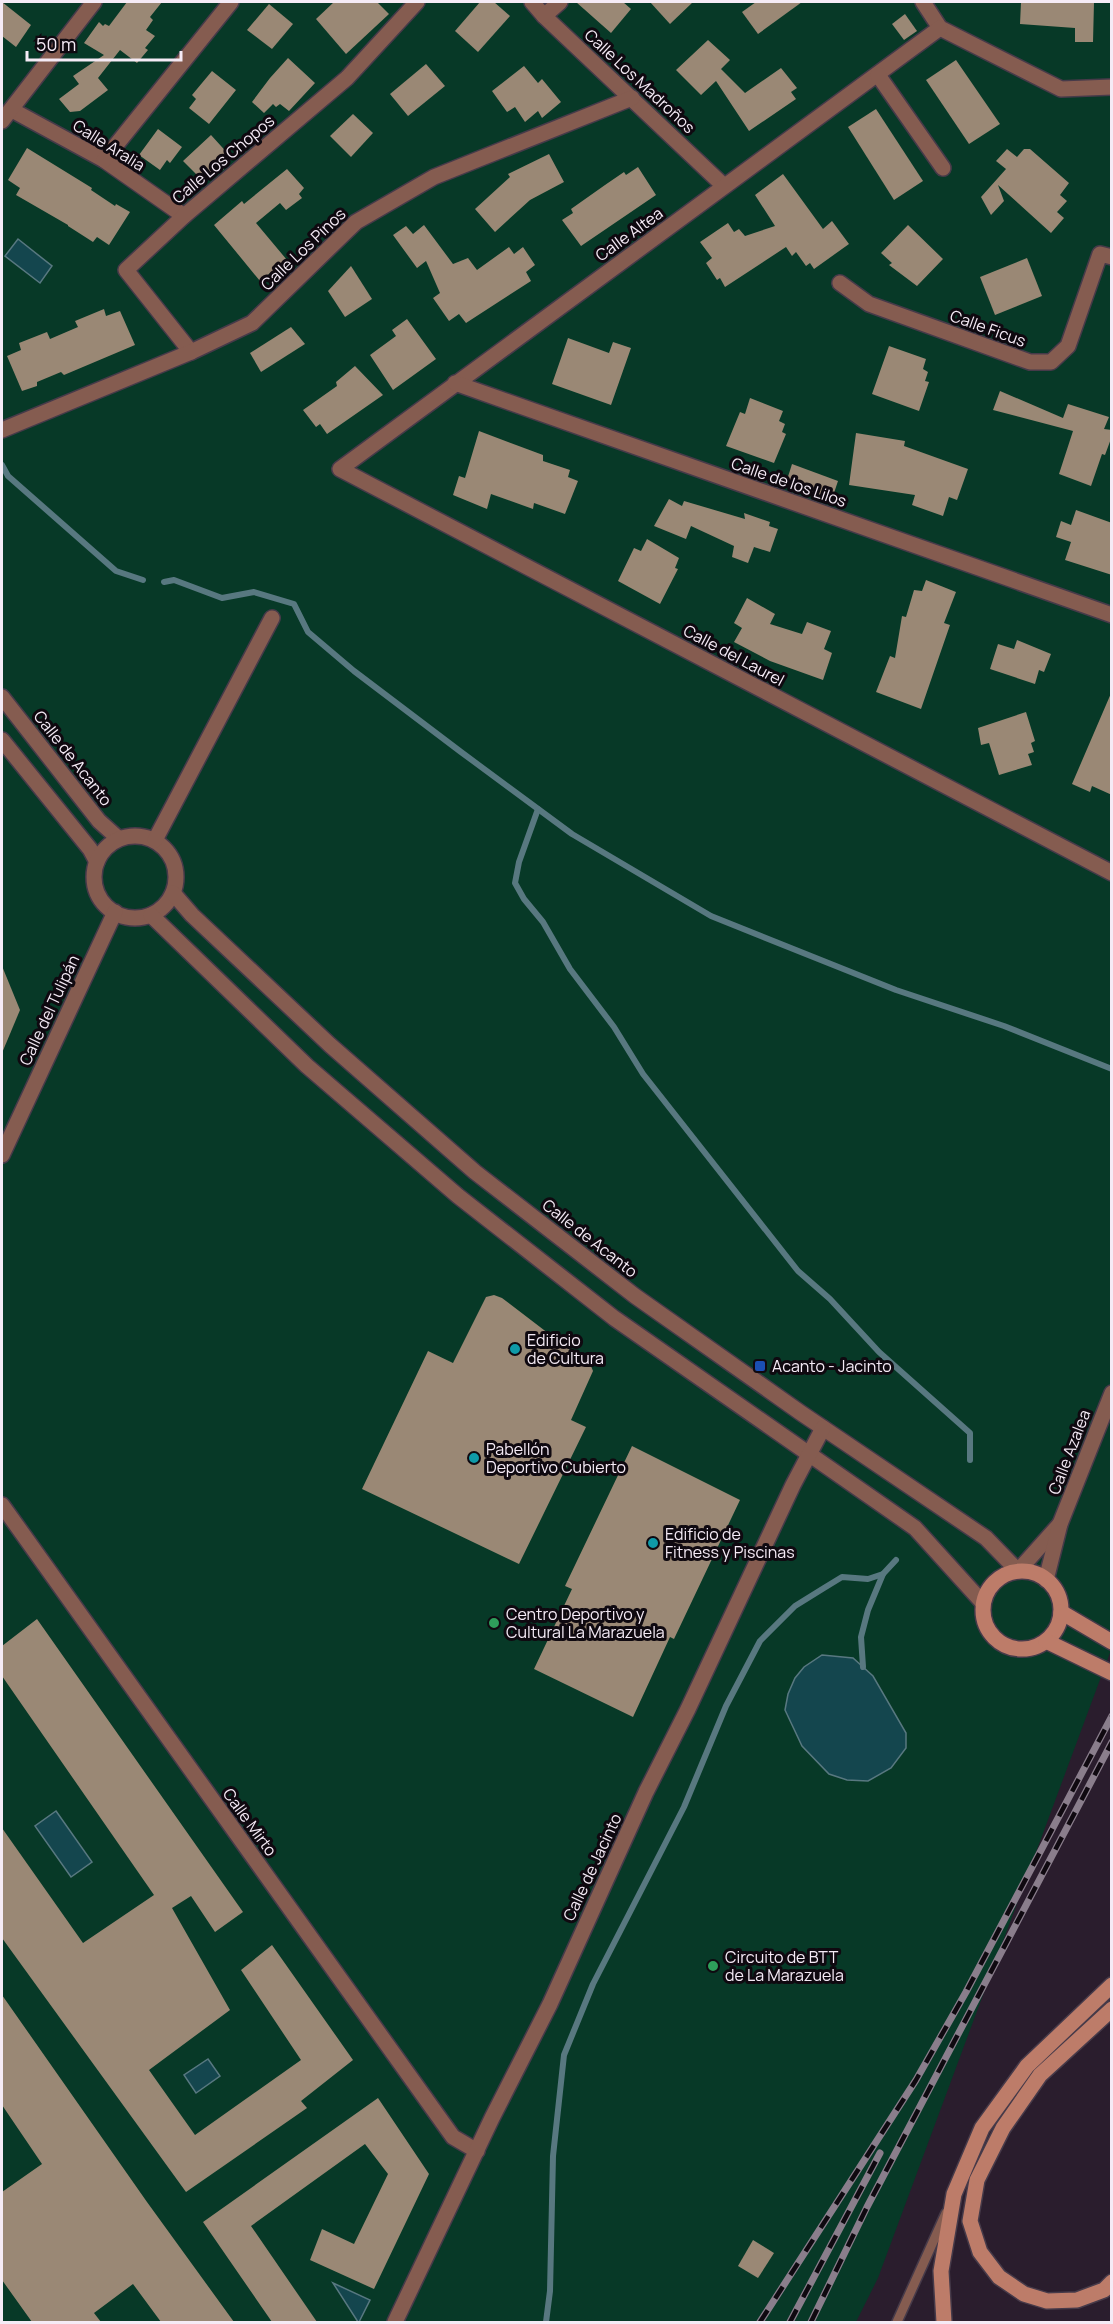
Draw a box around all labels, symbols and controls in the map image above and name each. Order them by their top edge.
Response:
scale bar [27,24,182,62]
street label: Calle Los Madroños [580,24,700,138]
text: 50 m [36,32,76,56]
street label: Calle Los Chopos [167,110,279,208]
street label: Calle Aralia [69,114,149,176]
street label: Calle Altea [591,202,667,266]
street label: Calle Los Pinos [256,203,350,295]
street label: Calle Ficus [947,304,1029,352]
street label: Calle de los Lilos [728,452,850,512]
street label: Calle del Laurel [680,619,788,691]
street label: Calle de Acanto [29,706,117,810]
street label: Calle del Tulipán [14,951,84,1069]
street label: Calle de Acanto [538,1194,642,1282]
place label: Edificio de Cultura [527,1329,604,1369]
marker: Edificio de Cultura [508,1342,522,1356]
place label: Acanto - Jacinto [772,1355,892,1377]
marker: Acanto - Jacinto [753,1359,767,1373]
street label: Calle Azalea [1043,1406,1095,1498]
place label: Pabellón Deportivo Cubierto [486,1438,626,1478]
marker: Pabellón Deportivo Cubierto [467,1451,481,1465]
place label: Edificio de Fitness y Piscinas [665,1523,795,1563]
marker: Edificio de Fitness y Piscinas [646,1536,660,1550]
place label: Centro Deportivo y Cultural La Marazuela [506,1603,665,1643]
marker: Centro Deportivo y Cultural La Marazuela [487,1616,501,1630]
street label: Calle Mirto [218,1784,282,1860]
street label: Calle de Jacinto [557,1810,627,1924]
place label: Circuito de BTT de La Marazuela [725,1946,844,1986]
marker: Circuito de BTT de La Marazuela [706,1959,720,1973]

